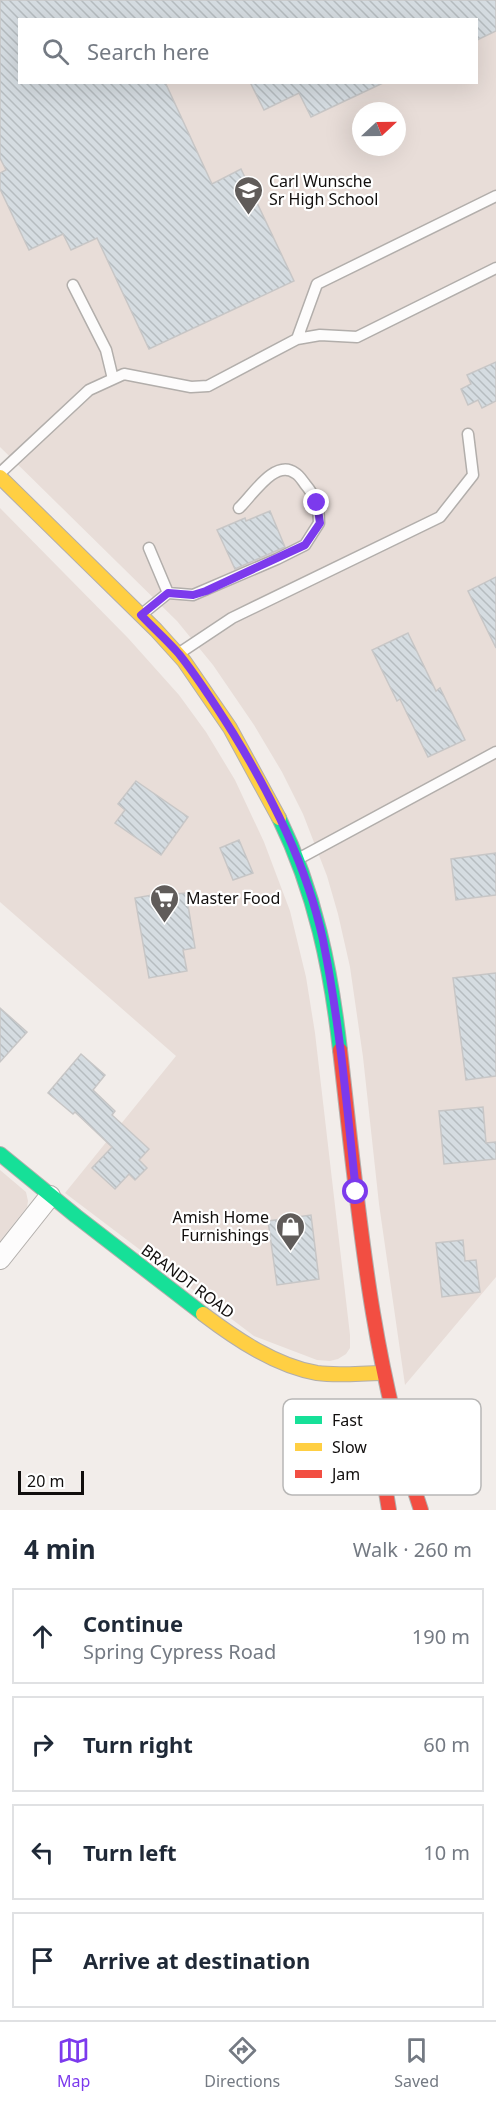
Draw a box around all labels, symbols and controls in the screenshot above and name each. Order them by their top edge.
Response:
search box [18,18,478,84]
icon: search [39,35,72,68]
text: Search here [87,36,209,66]
north arrow [352,102,406,156]
place label: Carl Wunsche Sr High School [269,170,378,210]
school or university icon: Carl Wunsche Sr High School [232,174,264,216]
route end [303,489,329,515]
supermarket icon: Master Food [149,882,181,924]
place label: Master Food [186,887,280,909]
route start [342,1178,368,1204]
place label: Amish Home Furnishings [172,1206,269,1246]
shop icon: Amish Home Furnishings [274,1210,306,1252]
street label: BRANDT ROAD [137,1239,239,1323]
legend [283,1399,481,1495]
text: Fast [332,1409,363,1431]
text: Slow [332,1436,367,1458]
text: Jam [330,1463,360,1485]
scale bar [18,1468,84,1496]
text: 20 m [27,1470,64,1492]
text: 4 min [24,1531,96,1567]
text: Walk · 260 m [353,1536,472,1563]
text: Continue [83,1608,183,1638]
icon: ahead [26,1620,59,1653]
text: 190 m [412,1623,470,1650]
text: Spring Cypress Road [83,1638,276,1665]
icon: right [26,1728,59,1761]
text: Turn right [83,1729,193,1759]
text: 60 m [423,1731,470,1758]
icon: left [26,1836,59,1869]
text: Turn left [83,1837,177,1867]
text: 10 m [423,1839,470,1866]
icon: arrive [26,1944,59,1977]
text: Arrive at destination [83,1945,310,1975]
tab: Map [57,2034,90,2092]
tab: Directions [204,2034,280,2092]
tab: Saved [394,2034,439,2092]

